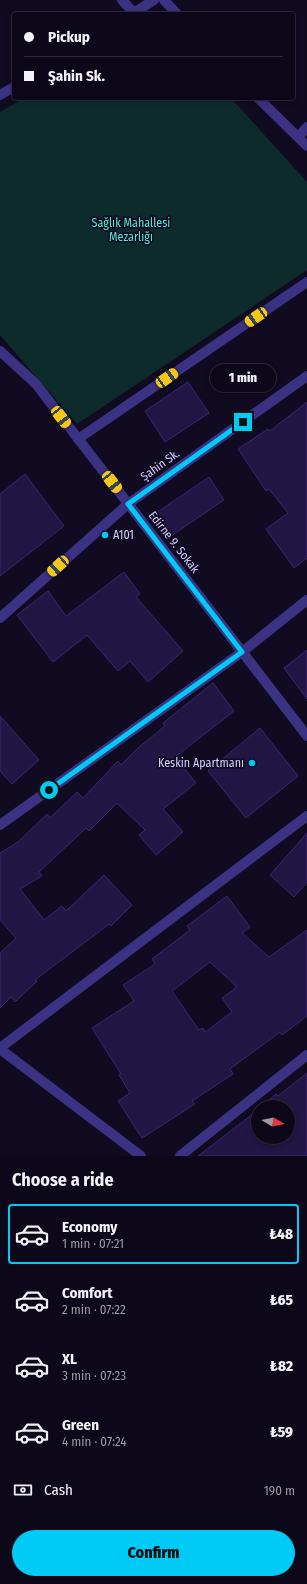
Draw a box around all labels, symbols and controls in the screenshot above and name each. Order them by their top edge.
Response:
text: Pickup [48,28,90,46]
text: Şahin Sk. [48,67,105,85]
park label: Sağlık Mahallesi Mezarlığı [92,216,170,244]
car [243,305,269,329]
callout: 1 min [210,364,276,392]
car [154,366,180,390]
text: 1 min [229,370,257,385]
car [49,404,73,430]
route end [234,413,252,431]
street label: Şahin Sk. [138,446,182,484]
car [100,469,124,495]
street label: Edirne 9. Sokak [146,508,203,576]
place label: A101 [113,528,134,542]
marker: A101 [100,530,110,540]
car [45,554,71,578]
place label: Keskin Apartmanı [158,756,244,770]
marker: Keskin Apartmanı [247,758,257,768]
route start [40,781,58,799]
north arrow [251,1100,295,1144]
map controls [251,1100,295,1144]
text: Choose a ride [12,1169,114,1191]
icon: car [14,1216,50,1252]
text: Economy [62,1218,117,1236]
text: ₺48 [269,1225,293,1243]
text: 1 min · 07:21 [62,1236,124,1251]
icon: car [14,1282,50,1318]
text: Comfort [62,1284,113,1302]
text: ₺65 [270,1291,293,1309]
text: 2 min · 07:22 [62,1302,126,1317]
icon: car [14,1348,50,1384]
text: XL [62,1350,77,1368]
text: ₺82 [270,1357,293,1375]
text: 3 min · 07:23 [62,1368,126,1383]
icon: car [14,1414,50,1450]
text: Green [62,1416,99,1434]
text: ₺59 [270,1423,293,1441]
text: 4 min · 07:24 [62,1434,127,1449]
icon: cash [12,1479,34,1501]
text: Cash [44,1481,73,1499]
text: 190 m [264,1483,295,1498]
button: Confirm [12,1530,295,1576]

